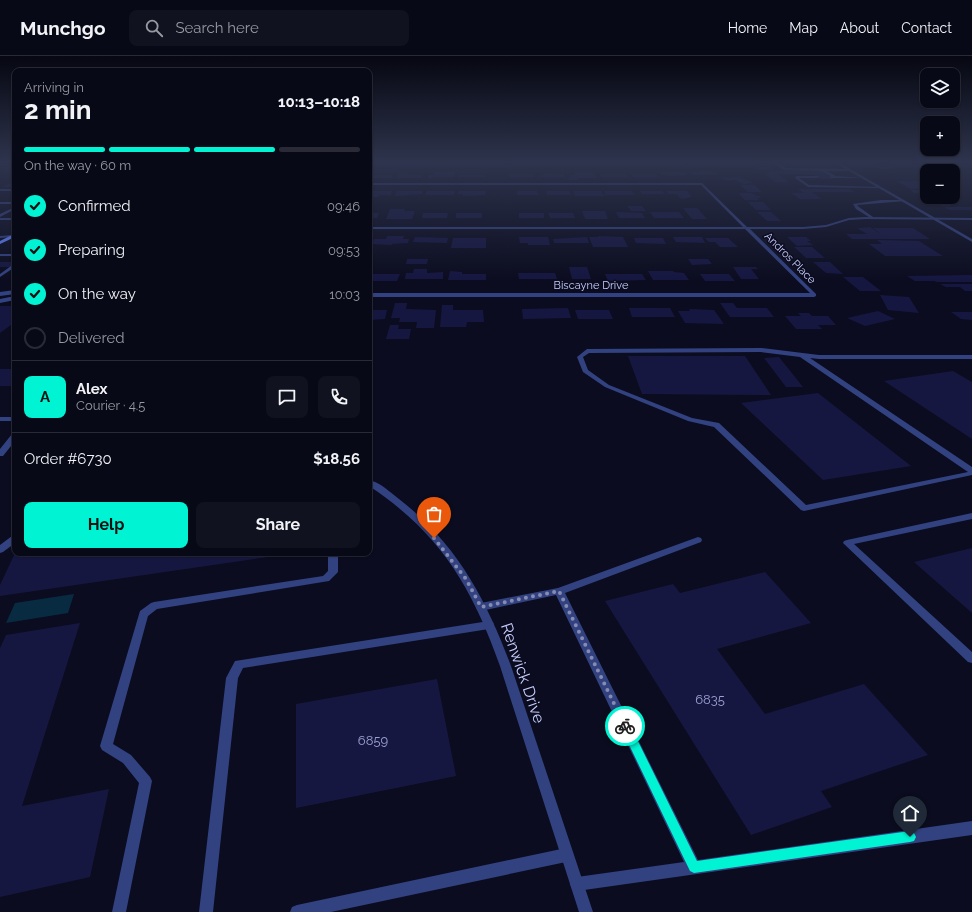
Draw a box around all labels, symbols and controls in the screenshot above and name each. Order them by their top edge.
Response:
search box [129,10,409,46]
text: Munchgo [20,17,105,39]
icon: search [143,17,165,39]
text: Search here [175,19,259,37]
text: Home [728,20,767,36]
text: Map [789,20,818,36]
text: About [840,20,879,36]
text: Contact [901,20,952,36]
map controls [920,68,960,204]
button: layers [920,68,960,108]
text: Arriving in [24,80,84,95]
text: 10:13–10:18 [278,93,360,111]
text: 2 min [24,95,91,125]
button: + [920,116,960,156]
text: On the way · 60 m [24,158,131,173]
button: − [920,164,960,204]
icon: check [24,195,46,217]
text: Confirmed [58,197,131,215]
text: 09:46 [327,199,360,214]
street label: Andros Place [762,230,819,287]
icon: check [24,239,46,261]
text: Preparing [58,241,125,259]
text: 09:53 [328,243,360,258]
street label: Biscayne Drive [554,279,629,292]
icon: check [24,283,46,305]
text: On the way [58,285,136,303]
text: 10:03 [329,287,360,302]
text: Delivered [58,329,125,347]
button: chat [266,376,308,418]
button: phone [318,376,360,418]
text: Alex [76,380,107,398]
text: A [40,388,50,406]
text: Courier · 4.5 [76,398,145,413]
text: Order #6730 [24,450,112,468]
text: $18.56 [313,450,360,468]
pin [417,497,451,538]
button: Help [24,502,188,548]
button: Share [196,502,360,548]
icon: bag [423,503,445,525]
street label: Renwick Drive [497,620,549,726]
house number: 6835 [695,692,725,707]
courier [605,706,645,746]
icon: bike [614,715,636,737]
house number: 6859 [358,733,389,748]
pin [893,796,927,837]
icon: home [899,802,921,824]

